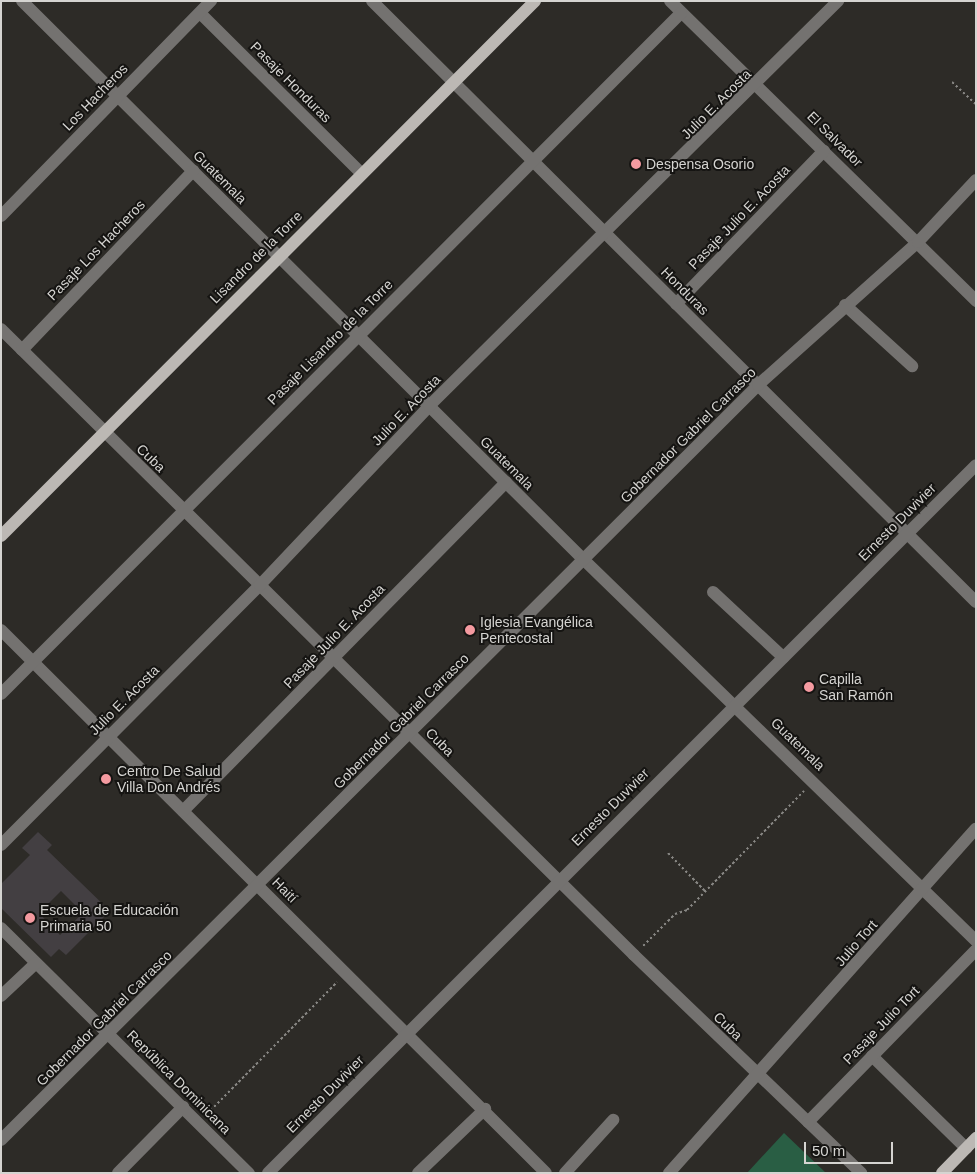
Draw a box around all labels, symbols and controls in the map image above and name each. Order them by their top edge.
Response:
street label: Pasaje Honduras [247,38,335,126]
street label: Los Hacheros [59,60,131,134]
street label: Julio E. Acosta [677,65,755,143]
street label: El Salvador [804,108,866,170]
street label: Guatemala [190,147,250,207]
place label: Despensa Osorio [646,156,754,172]
marker: Despensa Osorio [630,158,642,170]
street label: Pasaje Julio E. Acosta [685,161,793,273]
street label: Pasaje Los Hacheros [44,196,148,304]
street label: Lisandro de la Torre [206,207,306,307]
street label: Honduras [658,264,712,318]
street label: Pasaje Lisandro de la Torre [264,276,396,408]
street label: Gobernador Gabriel Carrasco [617,364,759,506]
street label: Julio E. Acosta [368,371,444,449]
street label: Guatemala [477,433,537,493]
street label: Cuba [133,440,169,476]
street label: Ernesto Duvivier [855,480,939,564]
street label: Pasaje Julio E. Acosta [280,580,388,692]
place label: Iglesia Evangélica Pentecostal [480,614,593,646]
marker: Iglesia Evangélica Pentecostal [464,624,476,636]
street label: Gobernador Gabriel Carrasco [330,650,472,792]
street label: Julio E. Acosta [85,661,163,739]
place label: Capilla San Ramón [819,671,893,704]
marker: Capilla San Ramón [803,681,815,693]
street label: Guatemala [768,714,828,774]
street label: Cuba [422,724,458,760]
place label: Centro De Salud Villa Don Andrés [117,763,221,796]
street label: Ernesto Duvivier [568,765,652,849]
marker: Centro De Salud Villa Don Andrés [99,772,113,786]
street label: Haití [269,874,301,906]
place label: Escuela de Educación Primaria 50 [40,902,179,934]
marker: Escuela de Educación Primaria 50 [24,912,36,924]
street label: Julio Tort [831,916,881,970]
street label: Gobernador Gabriel Carrasco [33,947,175,1089]
street label: Pasaje Julio Tort [839,982,923,1068]
street label: Cuba [710,1008,746,1044]
street label: República Dominicana [124,1027,234,1137]
street label: Ernesto Duvivier [283,1052,367,1136]
scale bar [807,1132,896,1164]
text: 50 m [812,1142,845,1159]

